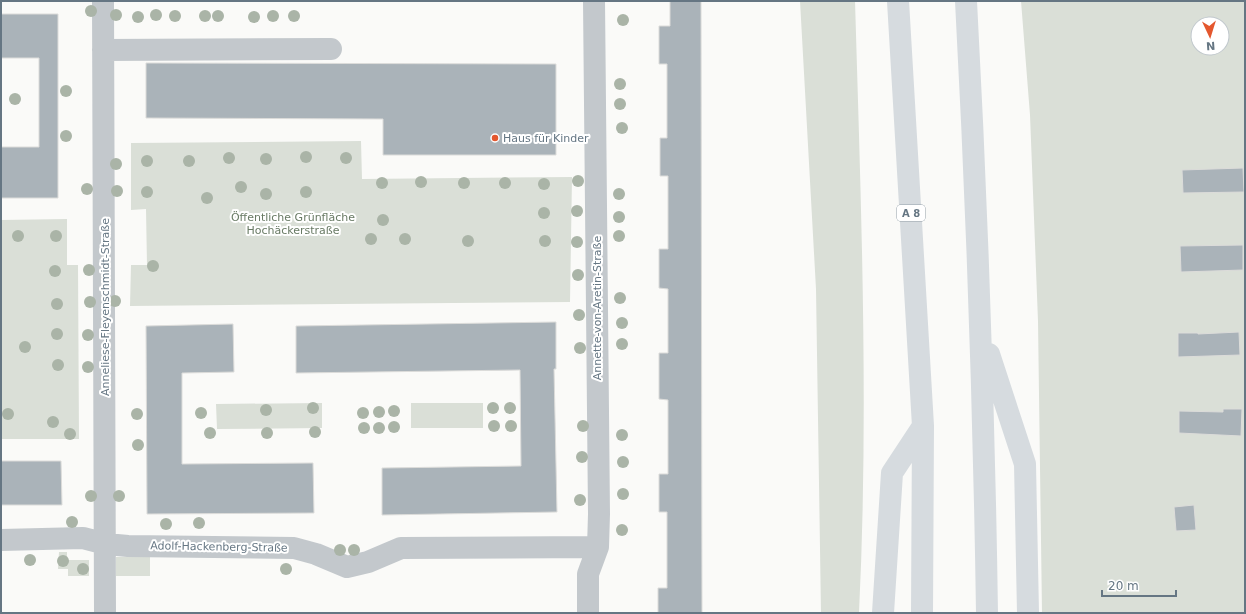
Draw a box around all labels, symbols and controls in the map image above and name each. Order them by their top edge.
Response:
north arrow [1190,16,1230,56]
text: N [1206,39,1216,52]
place label: Haus für Kinder [503,132,589,145]
marker: Haus für Kinder [490,133,500,143]
road number: A 8 [897,205,925,221]
park label: Öffentliche Grünfläche Hochäckerstraße [231,211,355,237]
street label: Anneliese-Fleyenschmidt-Straße [99,218,112,396]
street label: Annette-von-Aretin-Straße [591,236,604,380]
street label: Adolf-Hackenberg-Straße [150,539,288,555]
scale bar [1102,572,1176,598]
text: 20 m [1108,579,1139,593]

